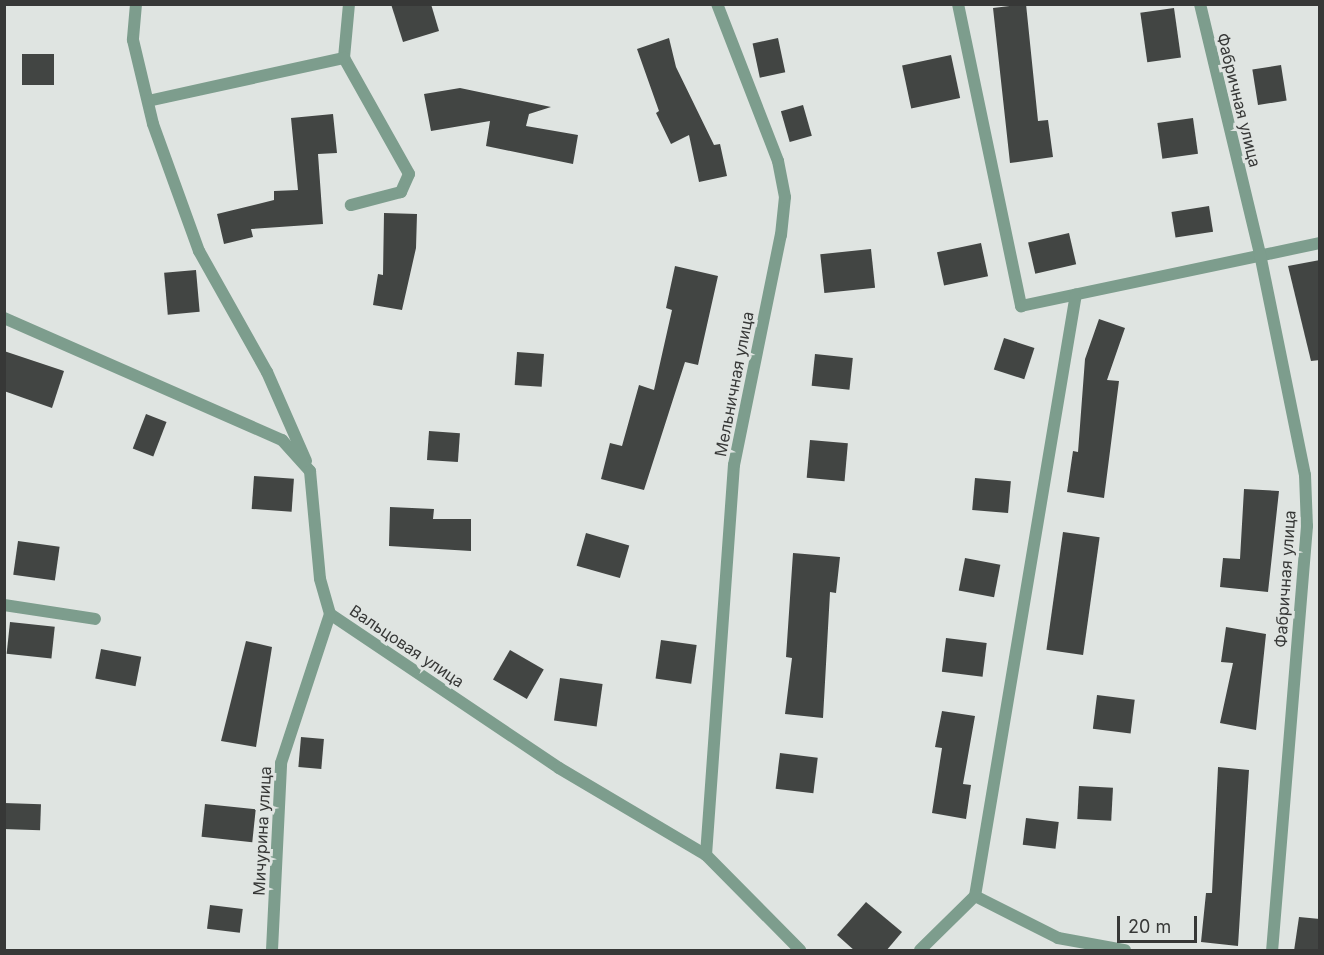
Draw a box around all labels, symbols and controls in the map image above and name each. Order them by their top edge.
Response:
street label: Фабричная улица [1213,31,1265,169]
street label: Мельничная улица [711,310,757,458]
street label: Фабричная улица [1271,510,1299,648]
street label: Вальцовая улица [346,601,468,691]
street label: Мичурина улица [249,766,275,896]
scale bar [1120,904,1200,942]
text: 20 m [1128,916,1171,937]

